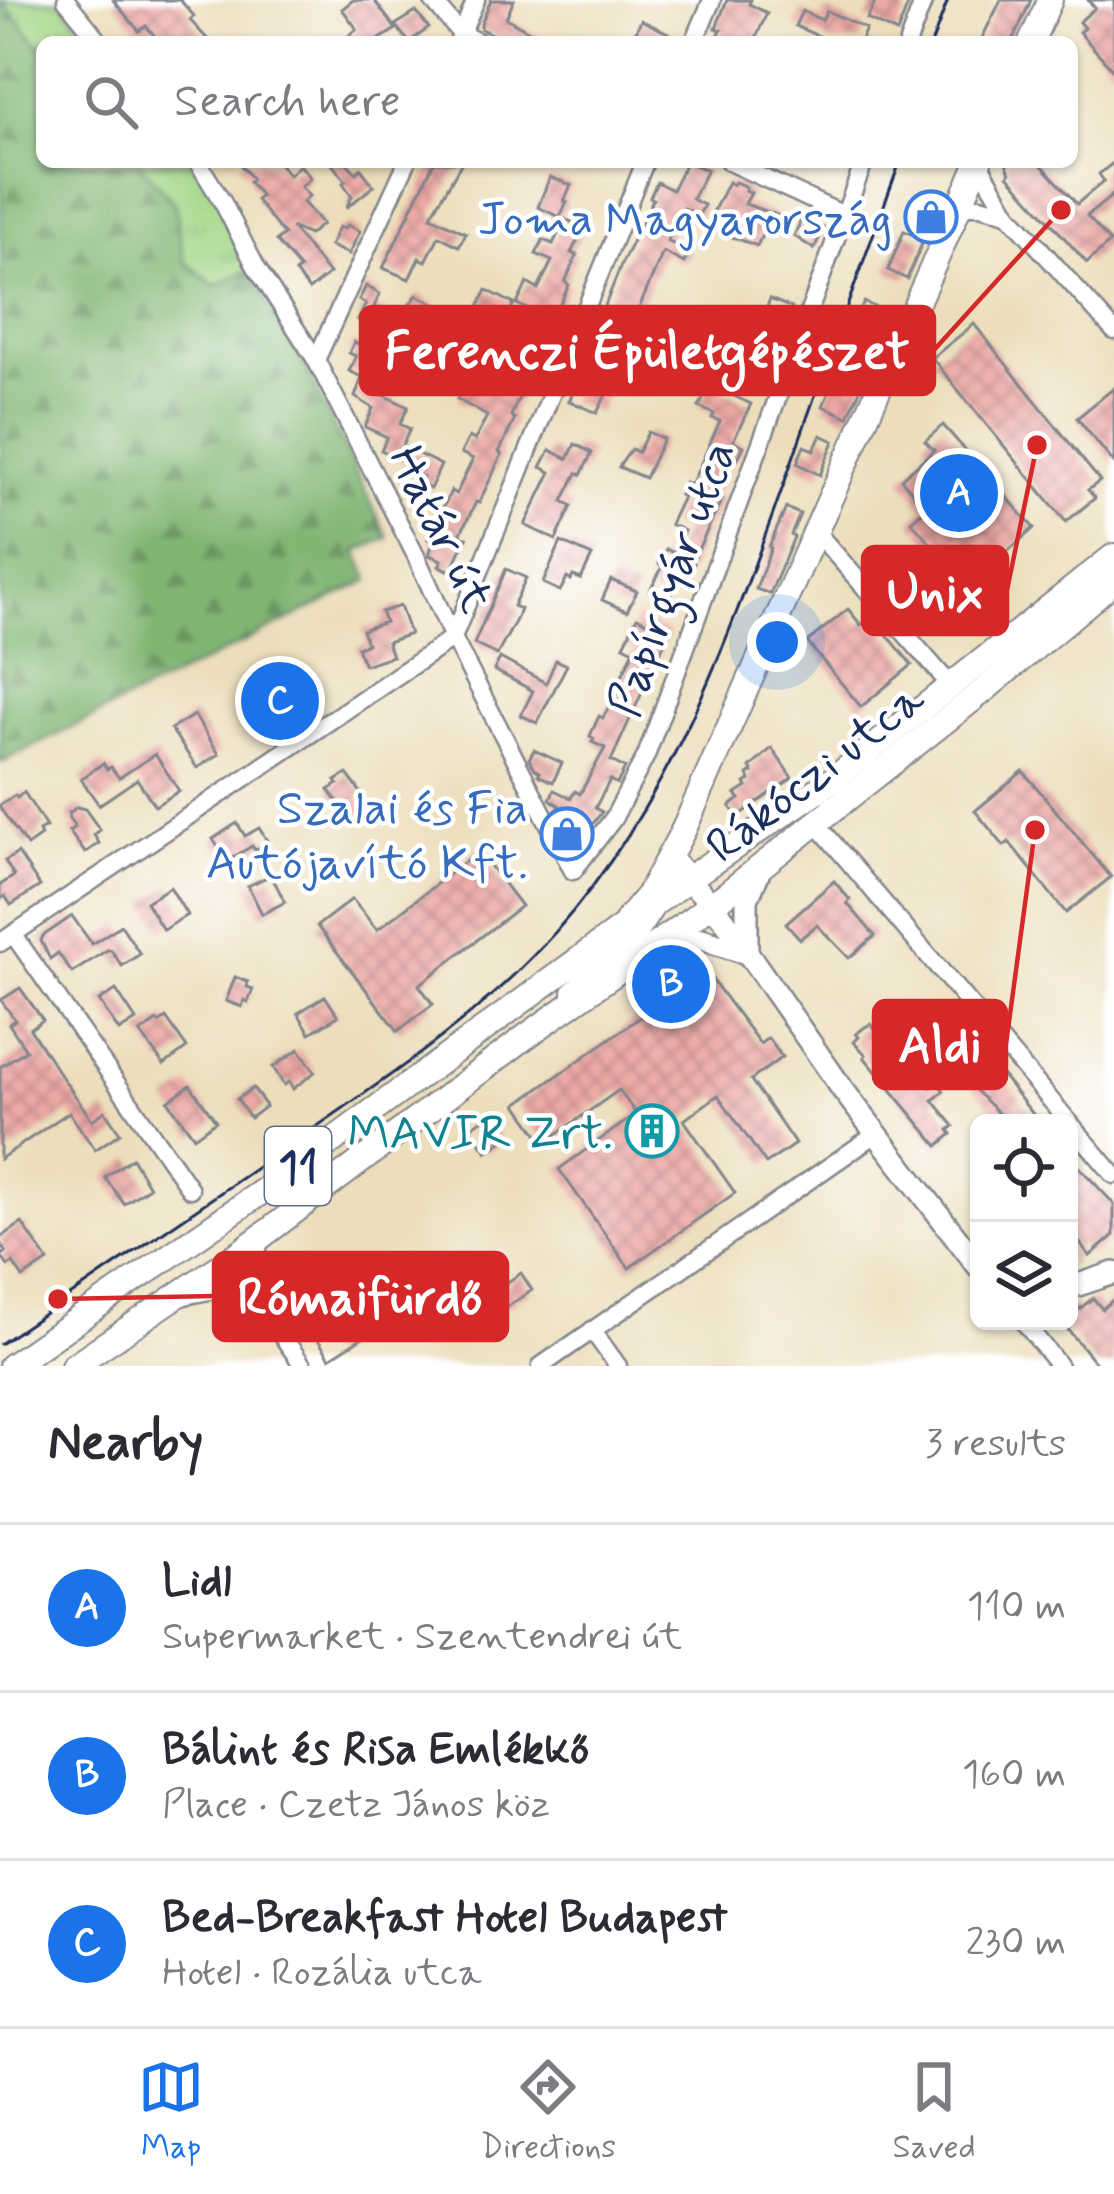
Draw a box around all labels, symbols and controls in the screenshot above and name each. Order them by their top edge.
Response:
search box [36,36,1078,168]
icon: search [78,69,144,135]
text: Search here [174,73,401,132]
place label: Joma Magyarország [478,189,892,252]
shop icon: Joma Magyarország [903,189,959,245]
callout: Ferenczi Épületgépészet [361,307,934,394]
text: Ferenczi Épületgépészet [384,318,910,392]
street label: Papírgyár utca [594,433,757,727]
street label: Határ út [373,436,507,623]
pin: A [920,448,998,538]
callout: Unix [863,547,1007,634]
text: Unix [887,561,983,627]
your location [747,612,807,672]
pin: C [241,656,319,746]
street label: Rákóczi utca [694,669,938,879]
place label: Szalai és Fia Autójavító Kft. [206,778,528,896]
shop icon: Szalai és Fia Autójavító Kft. [539,806,595,862]
pin: B [632,939,710,1029]
callout: Aldi [874,1001,1006,1088]
text: Aldi [898,1015,982,1081]
place label: MAVIR Zrt. [347,1103,613,1166]
building icon: MAVIR Zrt. [624,1103,680,1159]
map controls [970,1114,1078,1330]
button: locate [970,1114,1078,1222]
road number: 11 [265,1127,331,1205]
button: layers [970,1222,1078,1330]
callout: Rómaifürdő [214,1253,507,1340]
text: Rómaifürdő [237,1267,483,1333]
text: Nearby [48,1411,203,1477]
text: 3 results [925,1419,1066,1470]
text: Lidl [162,1553,232,1612]
text: A [74,1582,100,1633]
text: 110 m [967,1582,1066,1633]
text: Supermarket · Szentendrei út [162,1612,682,1663]
text: Bálint és Risa Emlékkő [162,1721,589,1780]
text: B [75,1750,99,1801]
text: 160 m [962,1750,1066,1801]
text: Place · Czetz János köz [162,1780,550,1831]
text: Bed-Breakfast Hotel Budapest [162,1889,728,1948]
text: C [73,1918,101,1969]
text: 230 m [965,1918,1066,1969]
text: Hotel · Rozália utca [162,1948,481,1999]
tab: Map [138,2054,204,2170]
tab: Directions [480,2054,616,2170]
tab: Saved [892,2054,976,2170]

